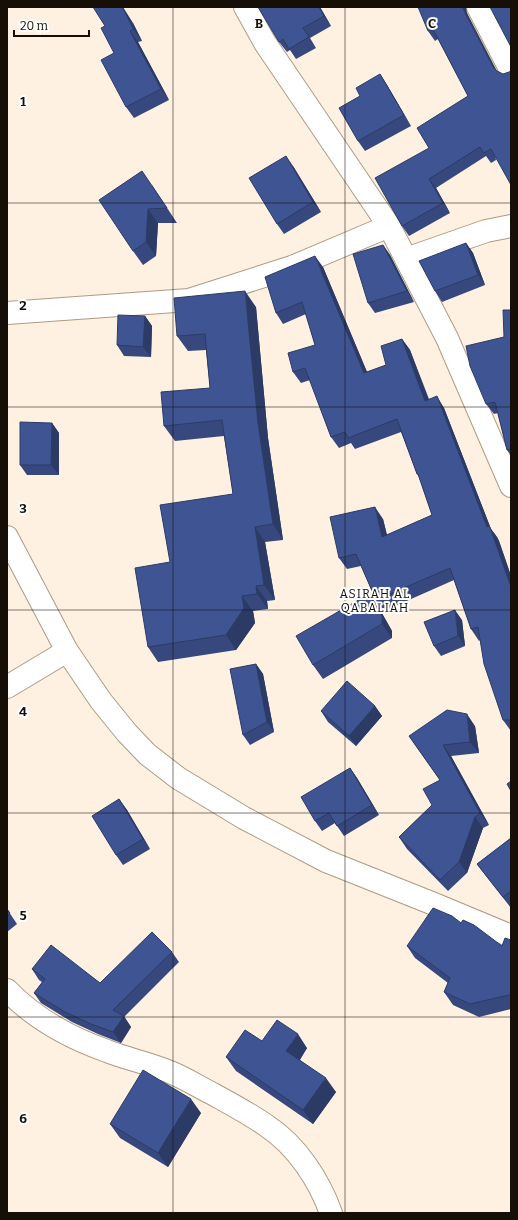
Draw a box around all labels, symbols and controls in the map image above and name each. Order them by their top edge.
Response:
scale bar [14,12,89,38]
text: B [255,16,263,31]
text: C [428,16,436,31]
text: 20 m [20,19,49,33]
text: 1 [20,94,26,109]
text: 2 [19,298,27,313]
text: 3 [19,501,27,516]
district label: ASIRAH AL QABALIAH [339,587,411,615]
text: 4 [19,704,27,719]
text: 5 [19,908,27,923]
text: 6 [19,1111,27,1126]

